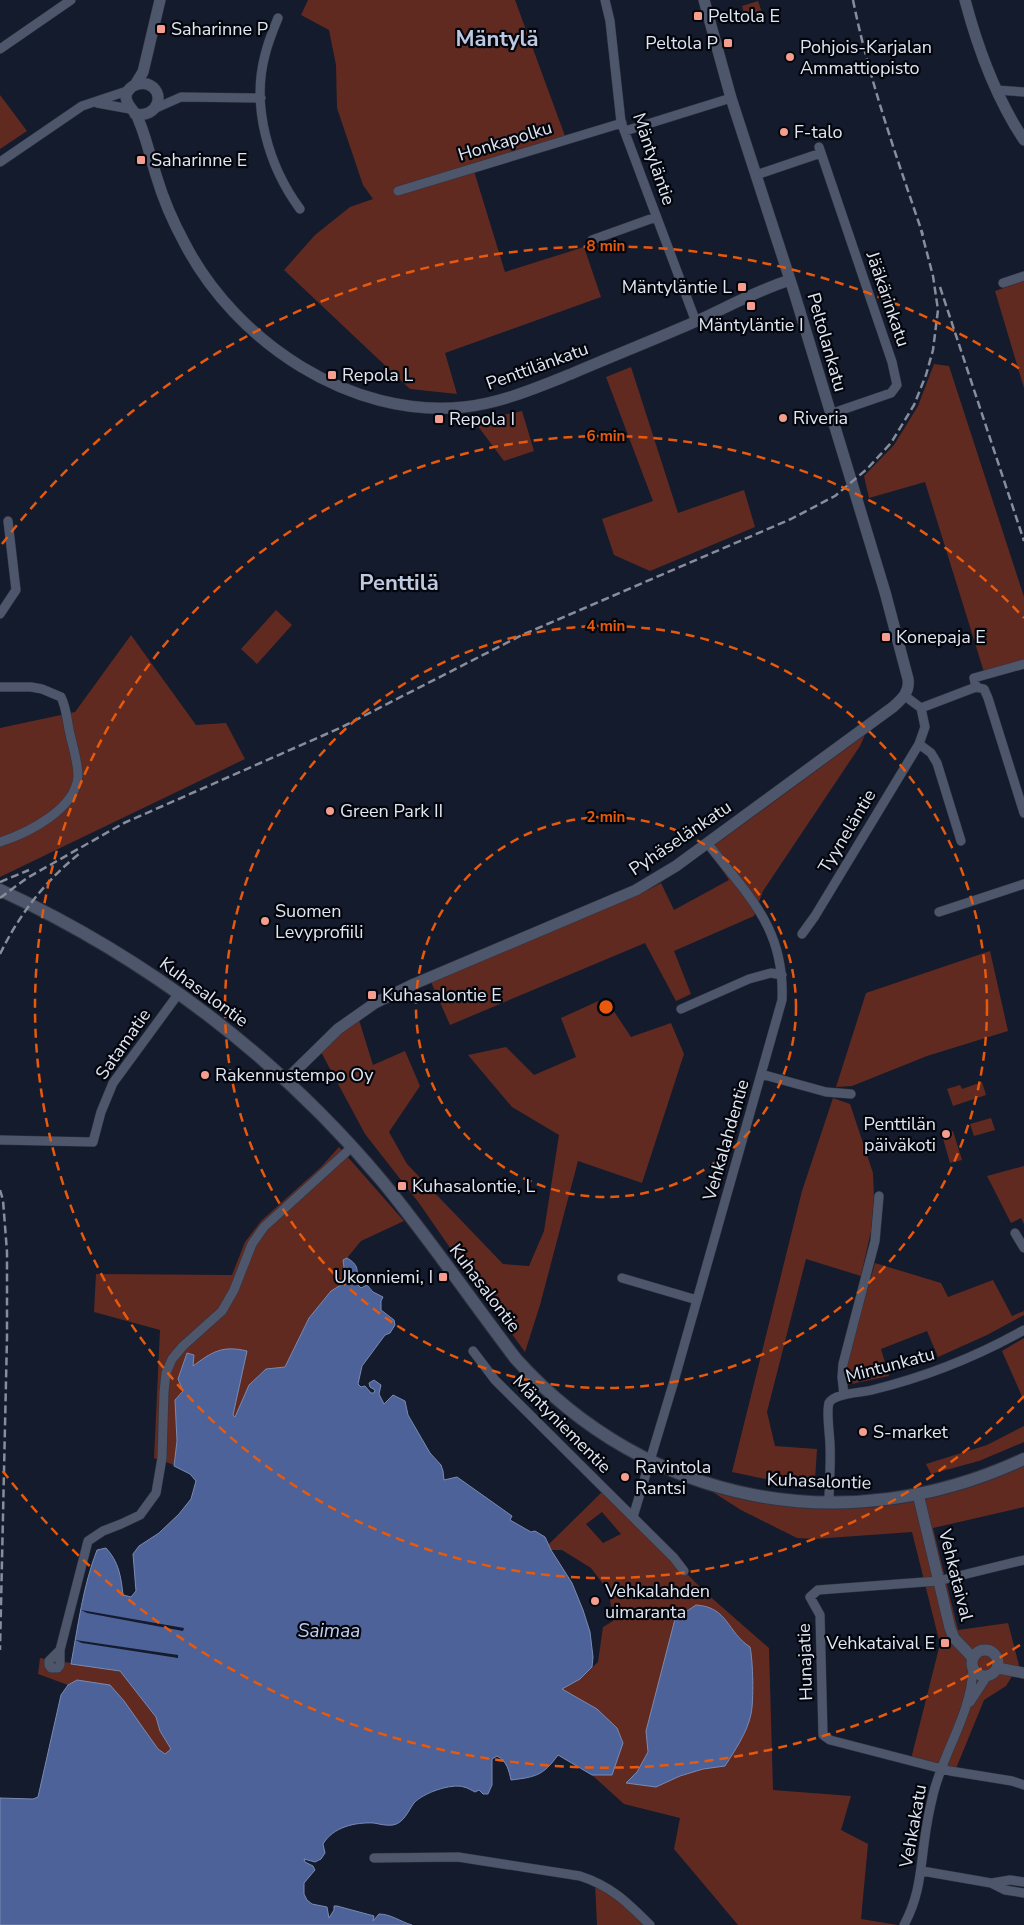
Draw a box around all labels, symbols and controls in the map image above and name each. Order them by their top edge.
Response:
place label: Peltola E [708,4,780,28]
marker: Peltola E [692,10,704,22]
place label: Saharinne P [171,17,268,41]
marker: Saharinne P [155,23,167,35]
district label: Mäntylä [455,24,539,54]
place label: Peltola P [645,31,718,55]
place label: Pohjois-Karjalan Ammattiopisto [800,35,932,80]
marker: Peltola P [722,37,734,49]
marker: Pohjois-Karjalan Ammattiopisto [784,51,796,63]
street label: Mäntyläntie [627,110,681,208]
street label: Honkapolku [455,115,555,167]
place label: F-talo [794,120,842,144]
marker: F-talo [778,126,790,138]
place label: Saharinne E [151,148,247,172]
marker: Saharinne E [135,154,147,166]
text: 8 min [587,236,625,256]
street label: Jääkärinkatu [860,247,915,350]
place label: Mäntyläntie L [622,275,732,299]
marker: Mäntyläntie L [736,281,748,293]
street label: Peltolankatu [801,290,853,394]
marker: Mäntyläntie I [745,300,757,312]
place label: Mäntyläntie I [698,313,804,337]
street label: Penttilänkatu [482,336,592,396]
place label: Repola L [342,363,413,387]
marker: Repola L [326,369,338,381]
place label: Riveria [793,406,848,430]
place label: Repola I [449,407,515,431]
marker: Riveria [777,412,789,424]
marker: Repola I [433,413,445,425]
text: 6 min [587,426,625,446]
district label: Penttilä [359,568,439,598]
text: 4 min [587,616,625,636]
place label: Konepaja E [896,625,986,649]
marker: Konepaja E [880,631,892,643]
street label: Tyyneläntie [813,785,881,877]
street label: Pyhäselänkatu [624,795,736,881]
place label: Green Park II [340,799,443,823]
marker: Green Park II [324,805,336,817]
text: 2 min [587,807,625,827]
place label: Suomen Levyprofiili [275,899,364,944]
marker: Suomen Levyprofiili [259,915,271,927]
street label: Kuhasalontie [155,952,253,1032]
place label: Kuhasalontie E [382,983,502,1007]
marker: Kuhasalontie E [366,989,378,1001]
centre of rings [597,998,615,1016]
street label: Satamatie [90,1004,156,1084]
place label: Rakennustempo Oy [215,1063,374,1087]
marker: Rakennustempo Oy [199,1069,211,1081]
street label: Vehkalahdentie [697,1077,755,1204]
place label: Penttilän päiväkoti [864,1112,936,1157]
marker: Penttilän päiväkoti [940,1128,952,1140]
place label: Kuhasalontie, L [412,1174,535,1198]
marker: Kuhasalontie, L [396,1180,408,1192]
street label: Kuhasalontie [444,1239,526,1337]
place label: Ukonniemi, I [334,1265,433,1289]
marker: Ukonniemi, I [437,1271,449,1283]
street label: Mintunkatu [843,1342,937,1388]
street label: Mäntyniementie [508,1370,616,1478]
place label: S-market [873,1420,948,1444]
marker: S-market [857,1426,869,1438]
place label: Ravintola Rantsi [635,1455,711,1500]
street label: Kuhasalontie [766,1467,872,1495]
marker: Ravintola Rantsi [619,1471,631,1483]
street label: Vehkataival [933,1526,979,1624]
place label: Vehkalahden uimaranta [604,1579,710,1624]
marker: Vehkalahden uimaranta [589,1595,601,1607]
water label: Saimaa [298,1618,360,1644]
street label: Hunajatie [792,1623,818,1701]
place label: Vehkataival E [825,1631,935,1655]
marker: Vehkataival E [939,1637,951,1649]
street label: Vehkakatu [894,1782,932,1871]

